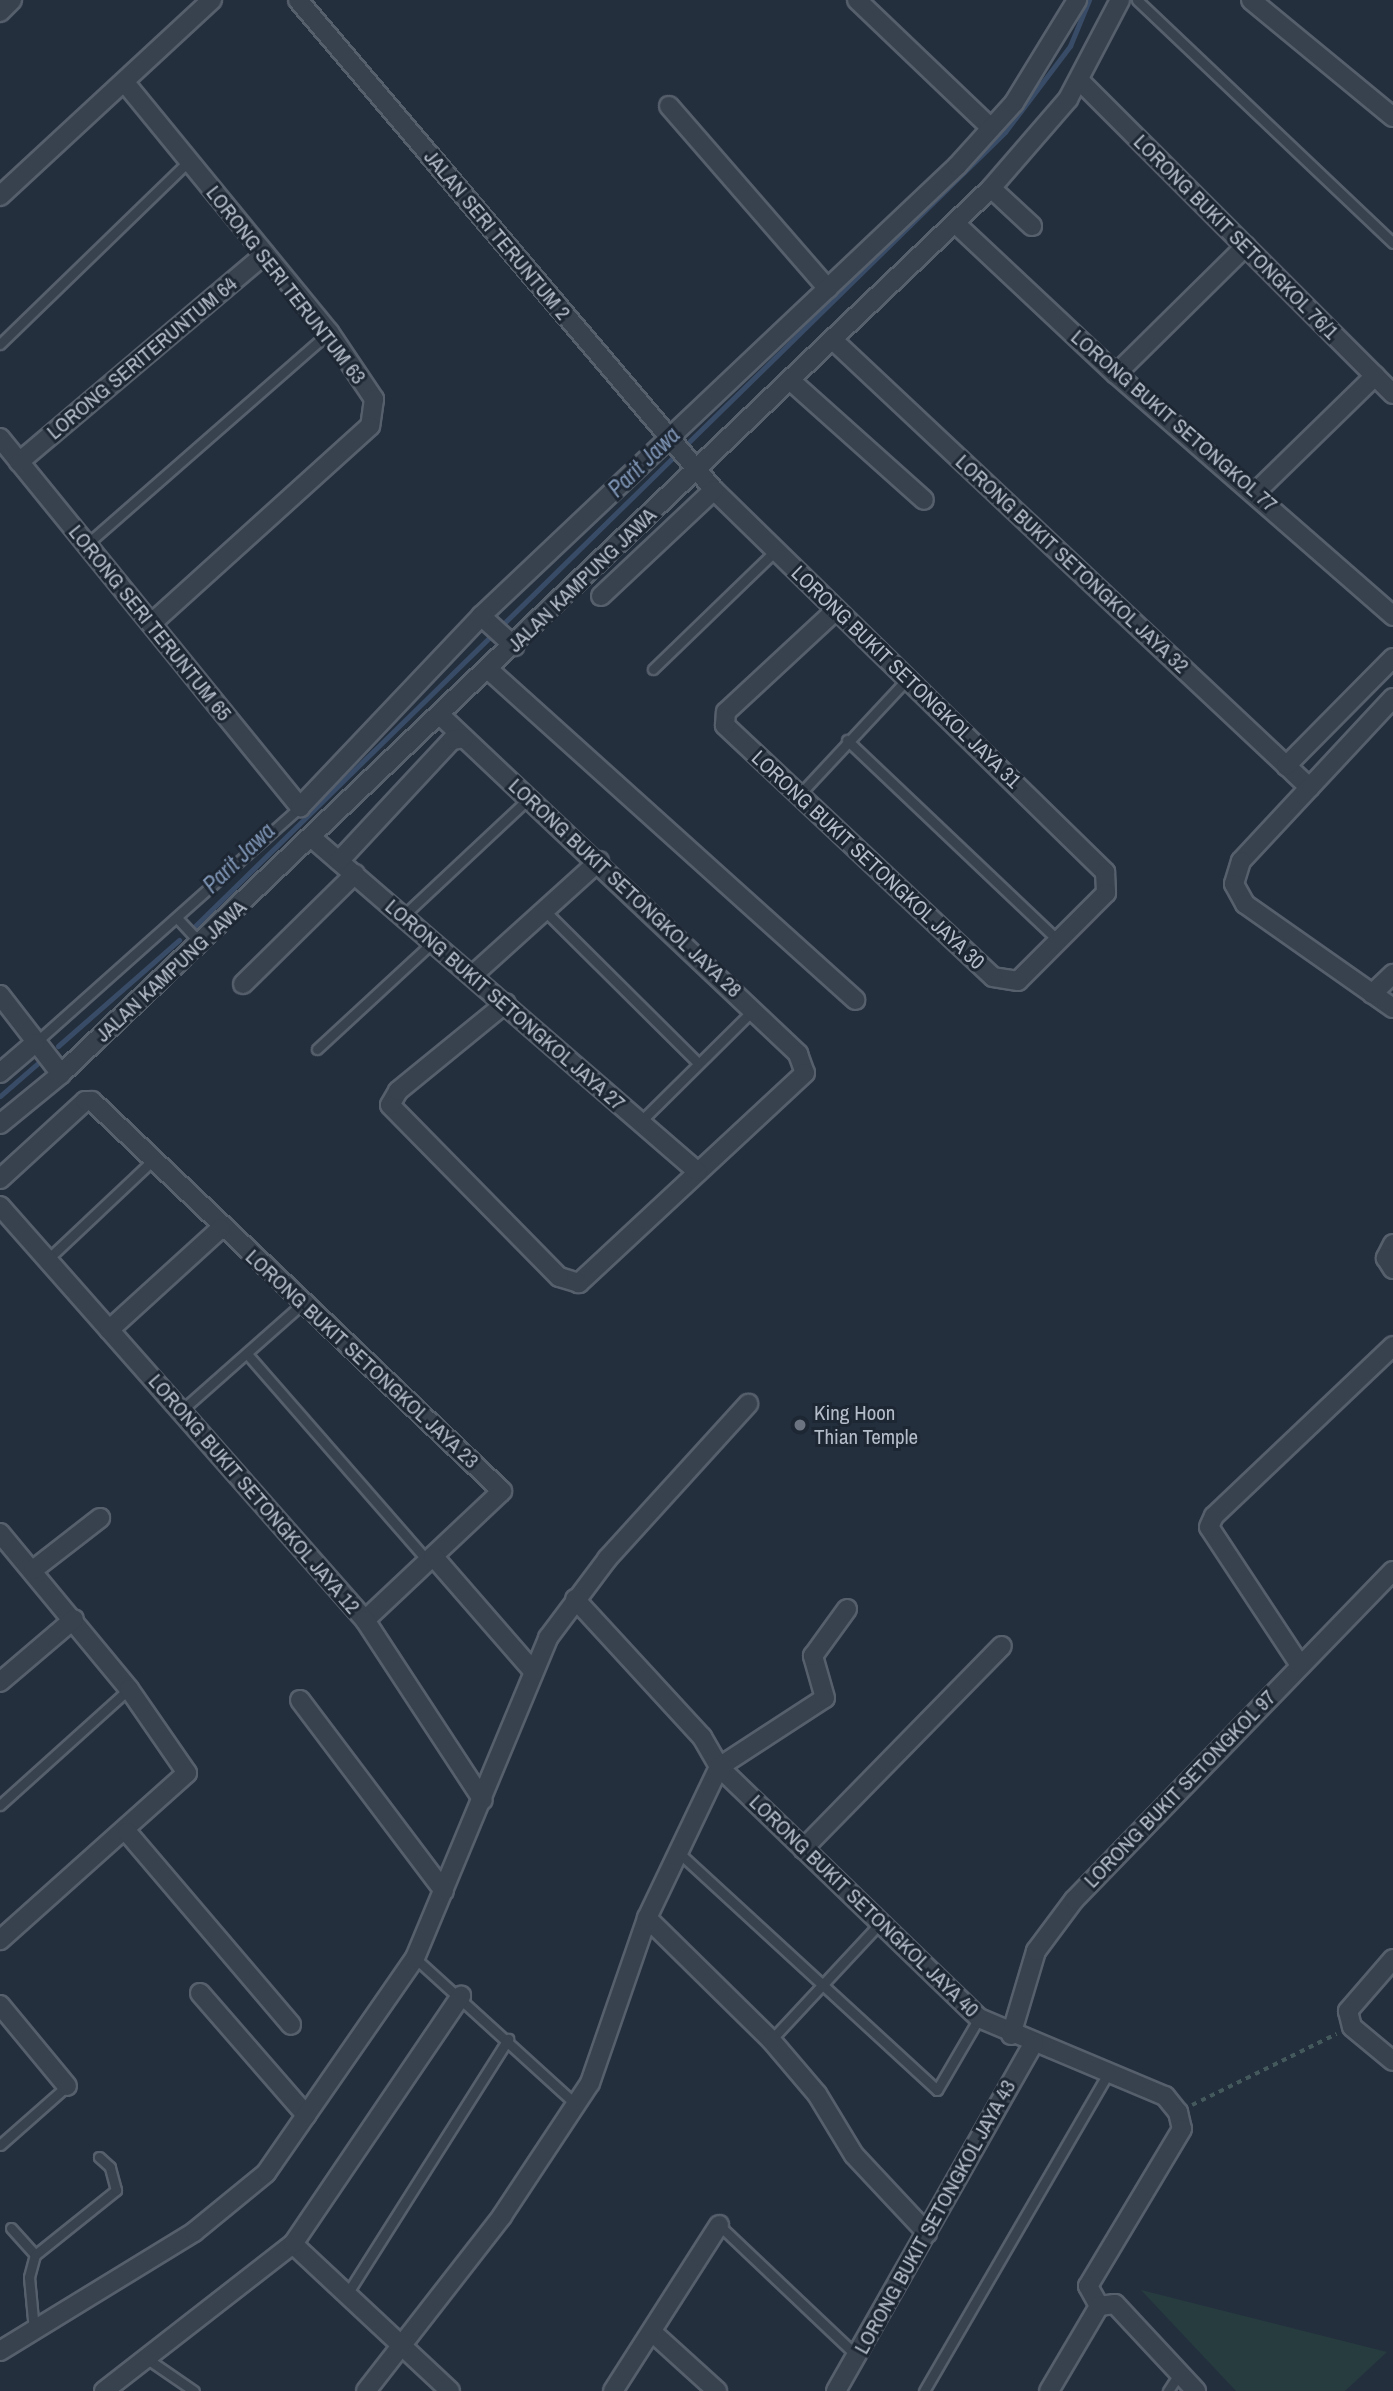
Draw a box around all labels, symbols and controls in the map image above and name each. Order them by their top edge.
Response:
street label: LORONG BUKIT SETONGKOL 76/1 [1128,129,1344,345]
street label: JALAN SERI TERUNTUM 2 [418,145,576,325]
street label: LORONG SERI TERUNTUM 63 [201,181,371,389]
street label: LORONG SERITERUNTUM 64 [42,271,242,445]
street label: LORONG BUKIT SETONGKOL 77 [1065,324,1283,518]
water label: Parit Jawa [602,421,686,503]
street label: LORONG BUKIT SETONGKOL JAYA 32 [950,449,1194,679]
street label: JALAN KAMPUNG JAWA [502,503,662,657]
street label: LORONG SERI TERUNTUM 65 [63,520,237,726]
street label: LORONG BUKIT SETONGKOL JAYA 31 [785,560,1027,794]
street label: LORONG BUKIT SETONGKOL JAYA 30 [746,745,990,975]
street label: LORONG BUKIT SETONGKOL JAYA 28 [503,773,747,1003]
water label: Parit Jawa [197,817,281,899]
street label: LORONG BUKIT SETONGKOL JAYA 27 [379,893,631,1117]
street label: JALAN KAMPUNG JAWA [90,895,252,1047]
street label: LORONG BUKIT SETONGKOL JAYA 23 [240,1244,484,1474]
street label: LORONG BUKIT SETONGKOL JAYA 12 [142,1368,366,1620]
place label: King Hoon Thian Temple [814,1400,918,1450]
marker: King Hoon Thian Temple [792,1417,808,1433]
street label: LORONG BUKIT SETONGKOL 97 [1079,1685,1281,1893]
street label: LORONG BUKIT SETONGKOL JAYA 40 [743,1789,985,2023]
street label: LORONG BUKIT SETONGKOL JAYA 43 [849,2075,1021,2359]

